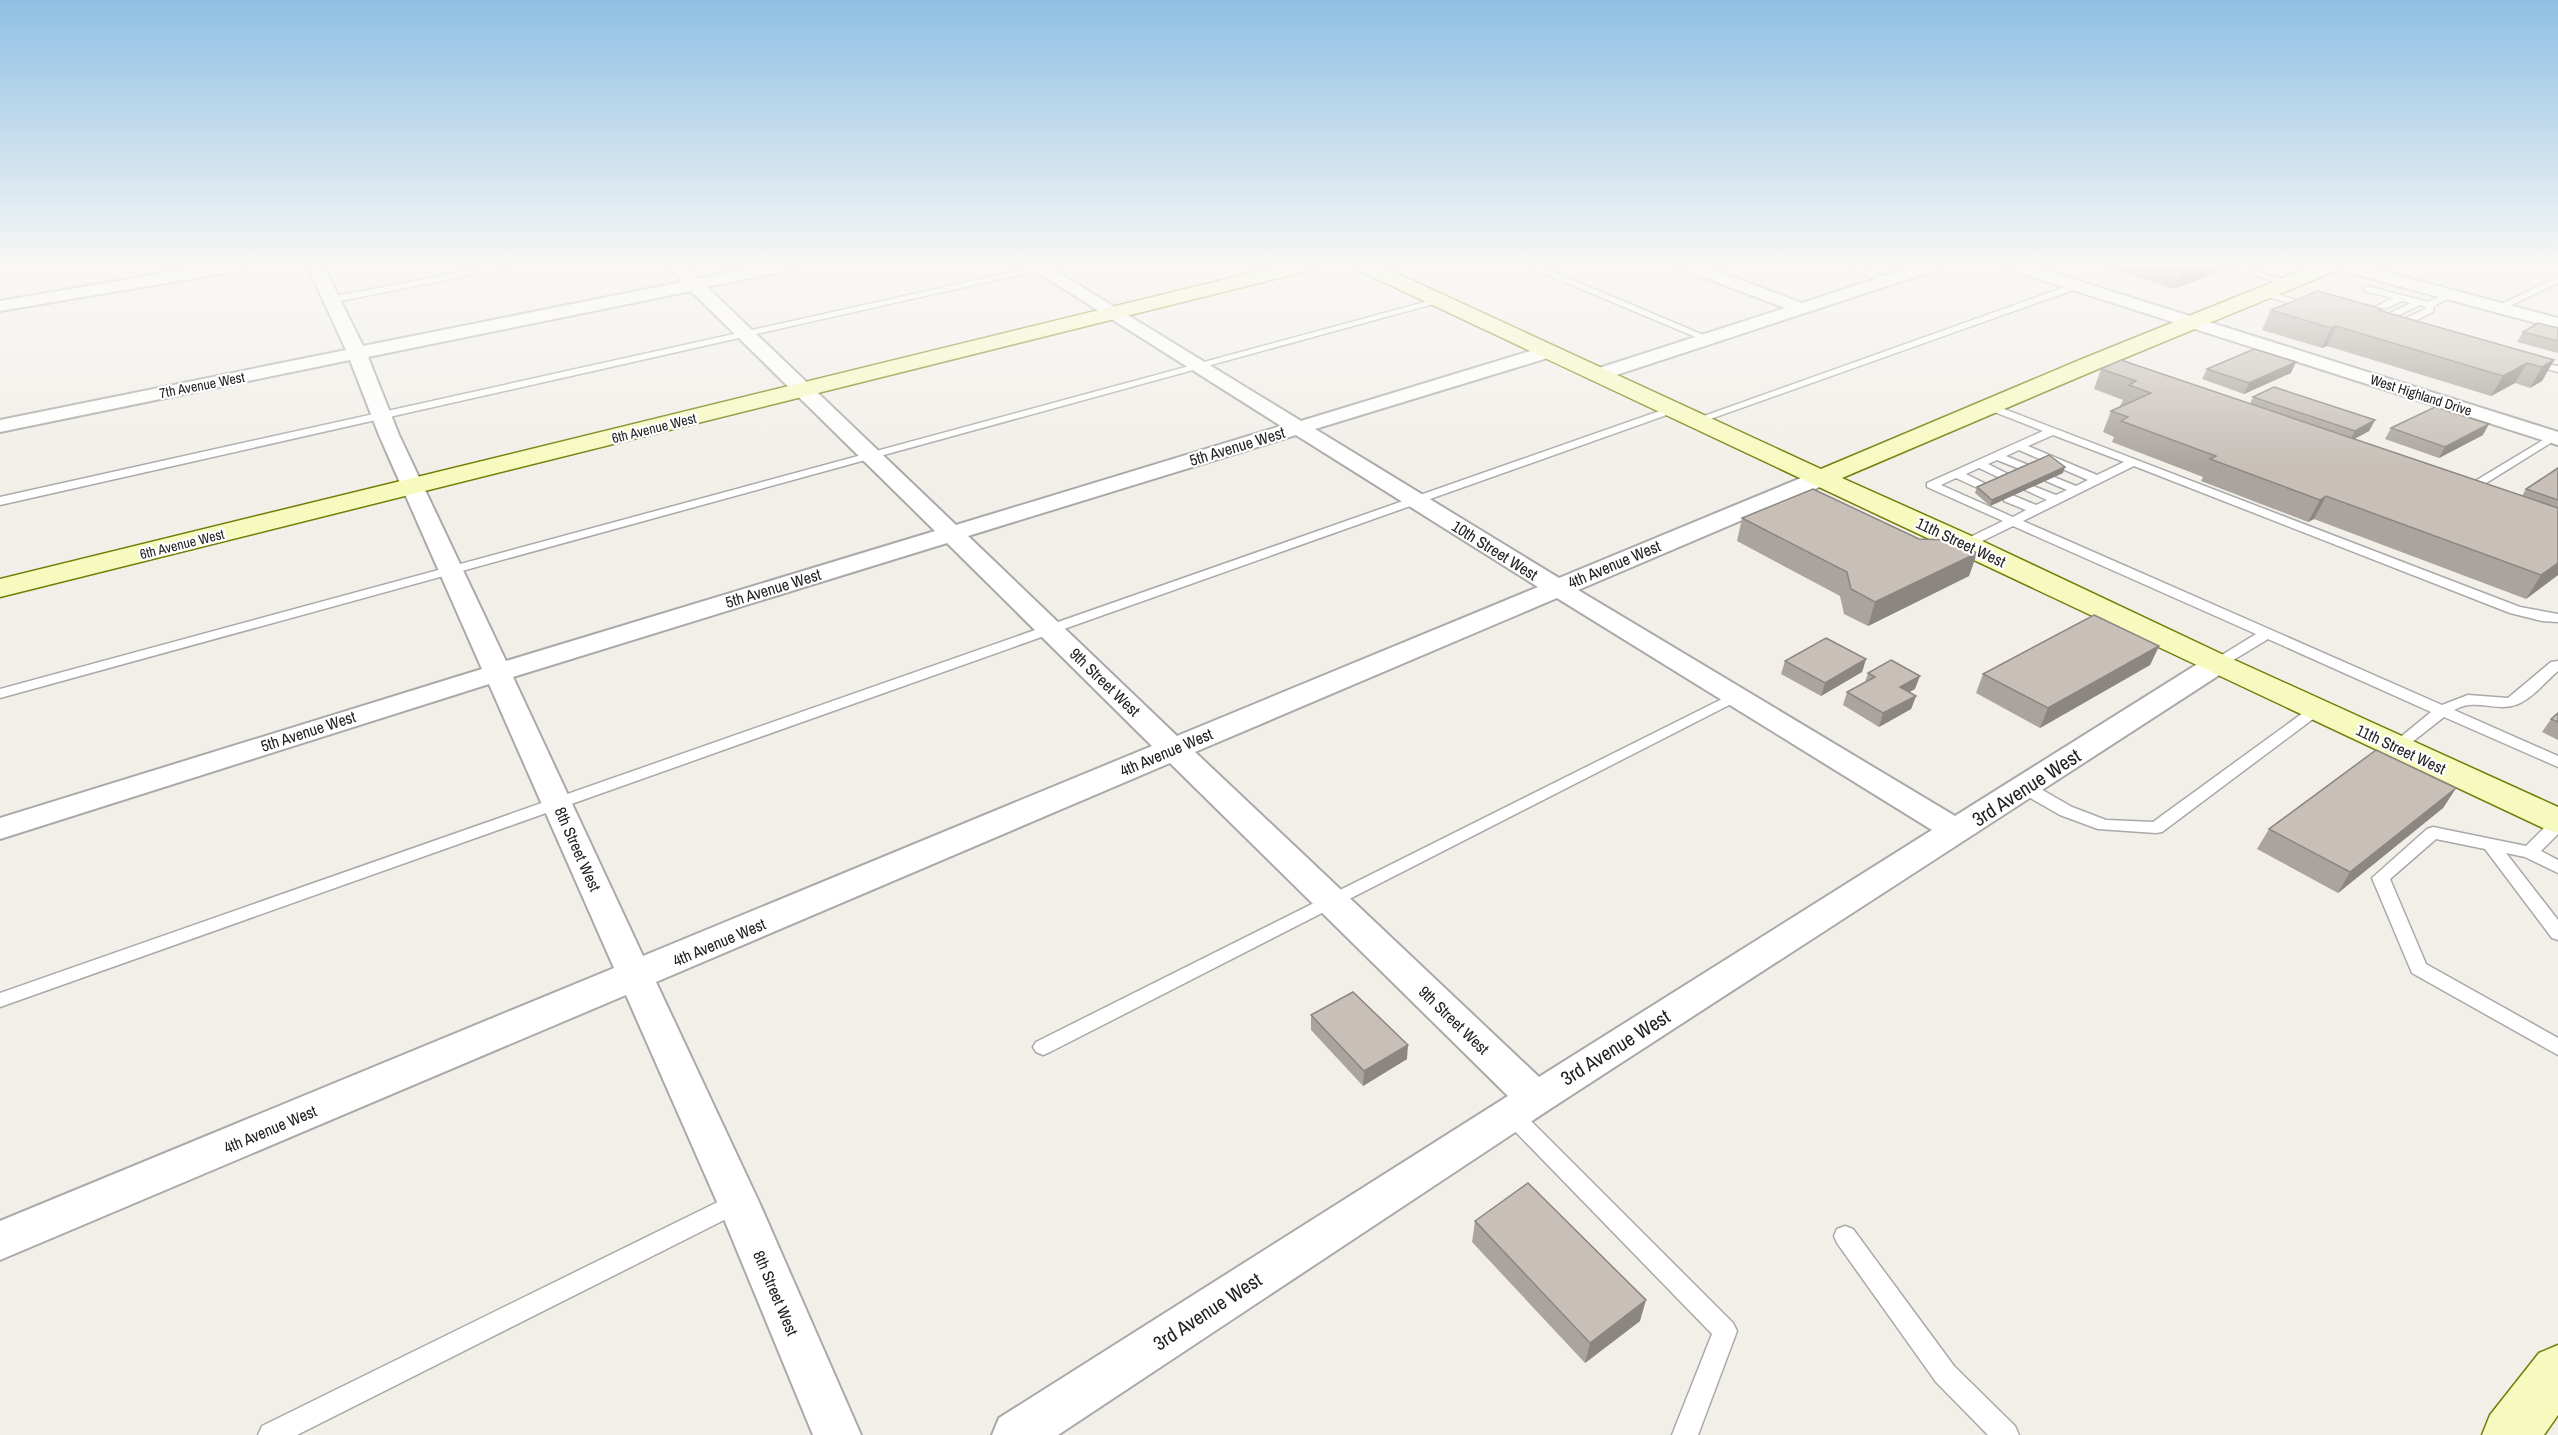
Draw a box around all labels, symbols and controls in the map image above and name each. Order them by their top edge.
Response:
street label: 7th Avenue West [158,368,246,402]
street label: West Highland Drive [2368,370,2474,420]
street label: 6th Avenue West [610,409,698,447]
street label: 5th Avenue West [1187,421,1288,471]
street label: 11th Street West [1913,512,2010,573]
street label: 10th Street West [1448,515,1542,585]
street label: 6th Avenue West [138,525,226,563]
street label: 4th Avenue West [1564,534,1664,593]
street label: 5th Avenue West [723,563,824,613]
street label: 9th Street West [1065,643,1145,721]
street label: 5th Avenue West [258,705,359,757]
street label: 11th Street West [2353,719,2450,780]
street label: 4th Avenue West [1116,722,1216,781]
street label: 3rd Avenue West [1967,742,2086,832]
street label: 8th Street West [550,803,607,895]
street label: 4th Avenue West [669,912,769,971]
street label: 9th Street West [1414,981,1494,1059]
street label: 3rd Avenue West [1555,1002,1675,1091]
street label: 4th Avenue West [220,1099,320,1158]
street label: 8th Street West [748,1247,804,1339]
street label: 3rd Avenue West [1148,1266,1267,1356]

